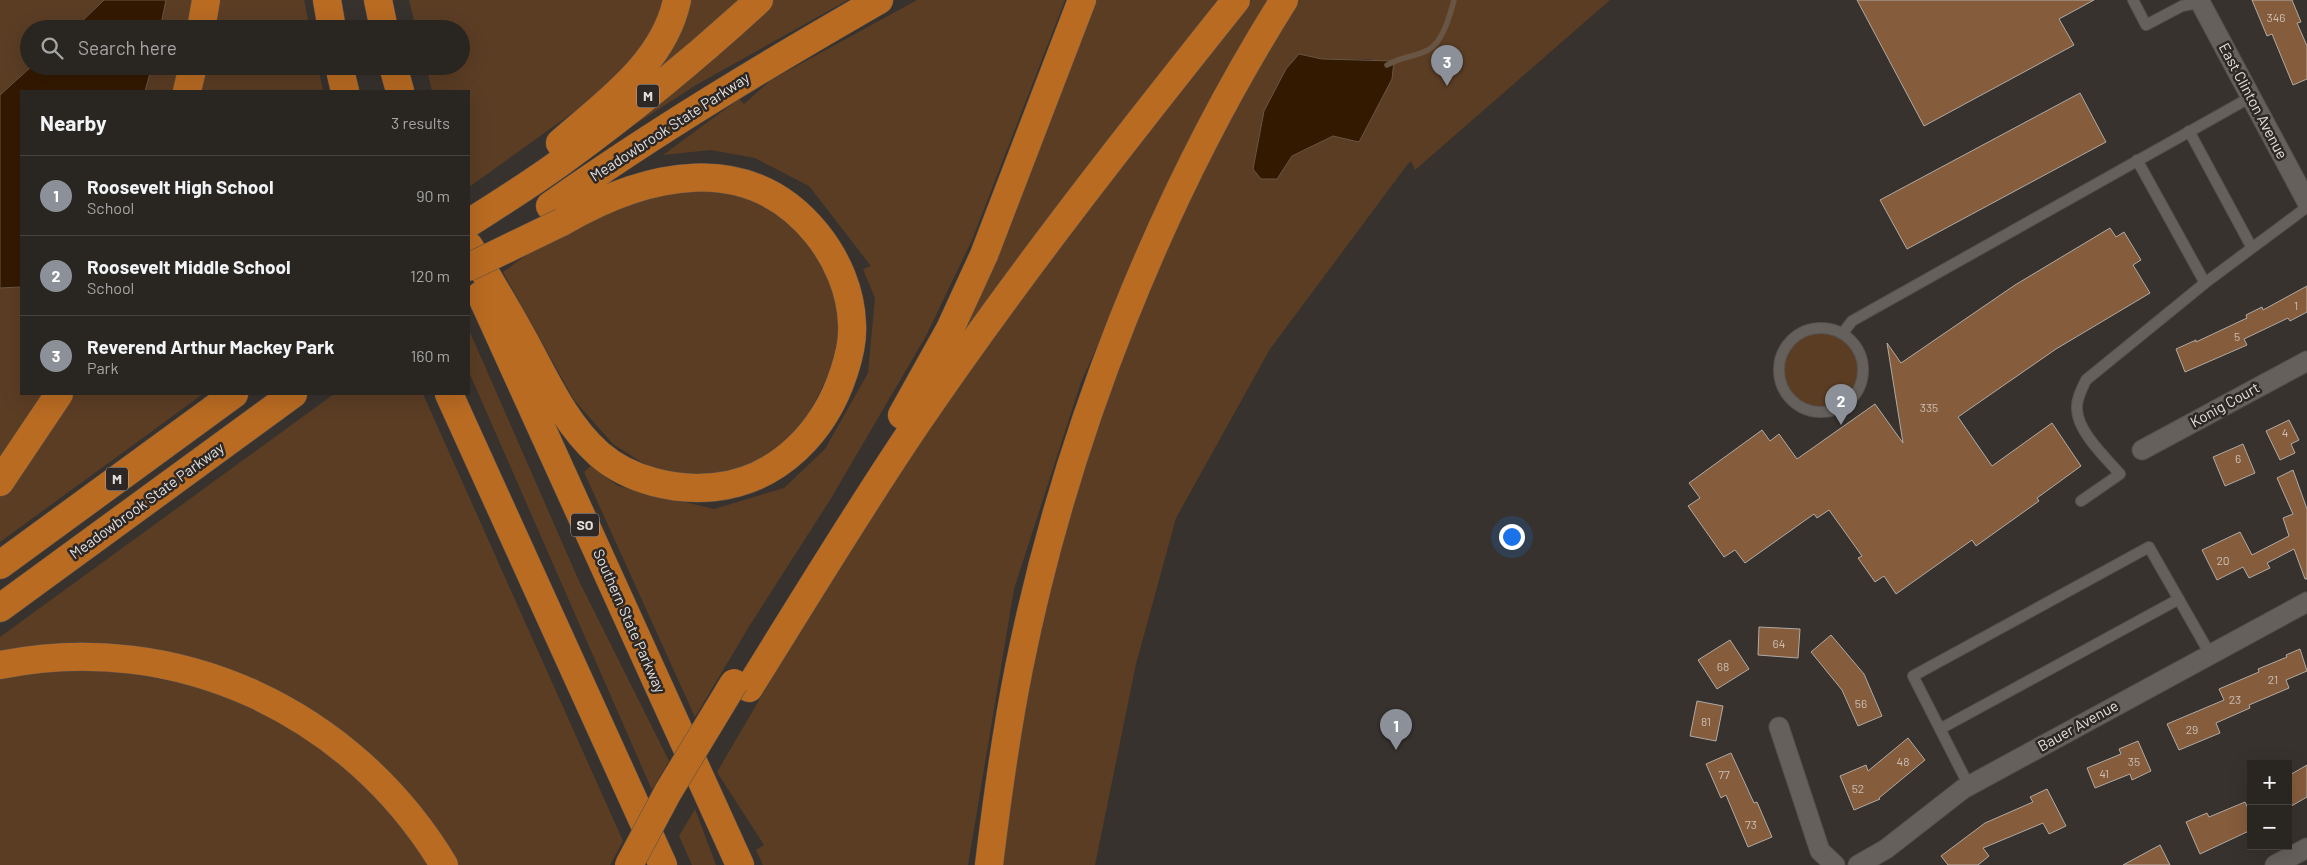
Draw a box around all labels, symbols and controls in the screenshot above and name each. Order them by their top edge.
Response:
house number: 346 [2267,10,2285,24]
search box [20,20,470,75]
icon: search [38,34,66,62]
text: Search here [78,36,177,59]
street label: East Clinton Avenue [2216,39,2292,162]
pin: 3 [1431,45,1463,86]
street label: Meadowbrook State Parkway [586,68,753,184]
road number: M [637,84,659,108]
text: Nearby [40,110,106,135]
text: 3 results [391,113,450,132]
text: Roosevelt High School [87,175,274,198]
text: 1 [53,186,59,205]
text: 90 m [416,186,450,205]
text: School [87,198,134,217]
text: Roosevelt Middle School [87,255,291,278]
text: 2 [52,266,60,285]
text: 120 m [410,266,450,285]
text: School [87,278,134,297]
house number: 1 [2294,298,2298,312]
house number: 5 [2234,329,2240,343]
text: Reverend Arthur Mackey Park [87,335,334,358]
text: 3 [52,346,60,365]
text: 160 m [411,346,450,365]
text: Park [87,358,118,377]
street label: Konig Court [2187,378,2262,431]
pin: 2 [1825,384,1857,425]
house number: 335 [1920,400,1938,414]
house number: 4 [2282,425,2288,439]
street label: Meadowbrook State Parkway [66,438,227,562]
house number: 6 [2235,451,2241,465]
road number: M [106,468,128,490]
road number: SO [571,514,599,536]
your location [1499,524,1525,550]
street label: Southern State Parkway [590,546,670,695]
house number: 20 [2216,553,2230,567]
house number: 64 [1773,636,1785,650]
house number: 68 [1717,659,1729,673]
house number: 21 [2268,672,2278,686]
house number: 23 [2229,692,2241,706]
house number: 56 [1855,696,1867,710]
street label: Bauer Avenue [2034,696,2121,755]
pin: 1 [1380,709,1412,750]
house number: 81 [1701,714,1711,728]
house number: 29 [2186,722,2198,736]
house number: 48 [1897,754,1909,768]
house number: 35 [2128,754,2140,768]
map controls [2247,760,2292,850]
button: + [2247,760,2292,805]
house number: 41 [2099,766,2109,780]
house number: 77 [1718,767,1730,781]
house number: 52 [1852,781,1864,795]
button: − [2247,805,2292,850]
house number: 73 [1745,817,1757,831]

